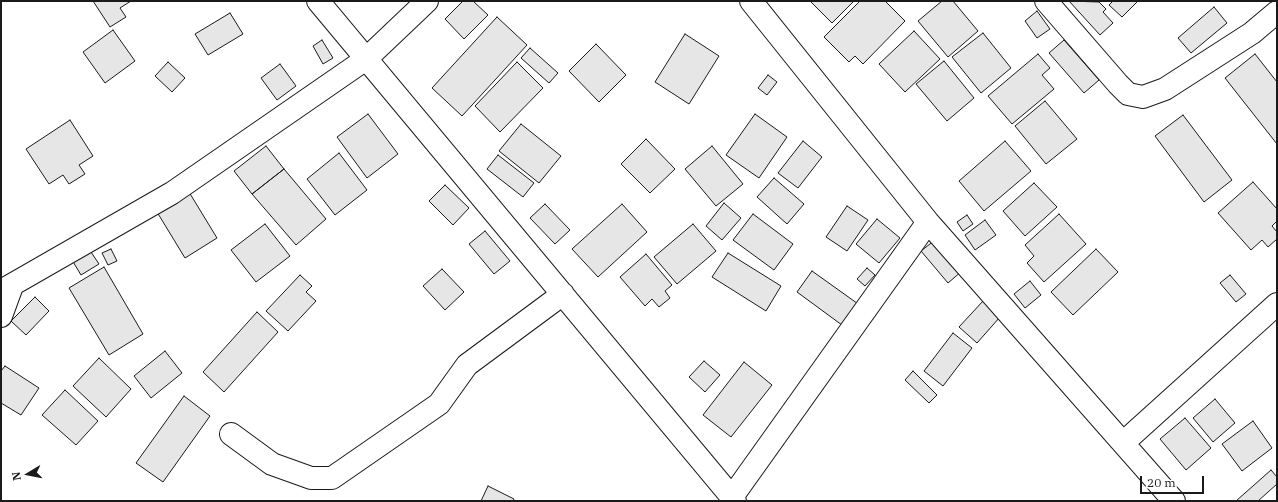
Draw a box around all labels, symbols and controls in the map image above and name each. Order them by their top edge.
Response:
north arrow [8,454,48,494]
scale bar [1142,468,1206,494]
text: N [9,471,24,482]
text: 20 m [1147,475,1176,490]

